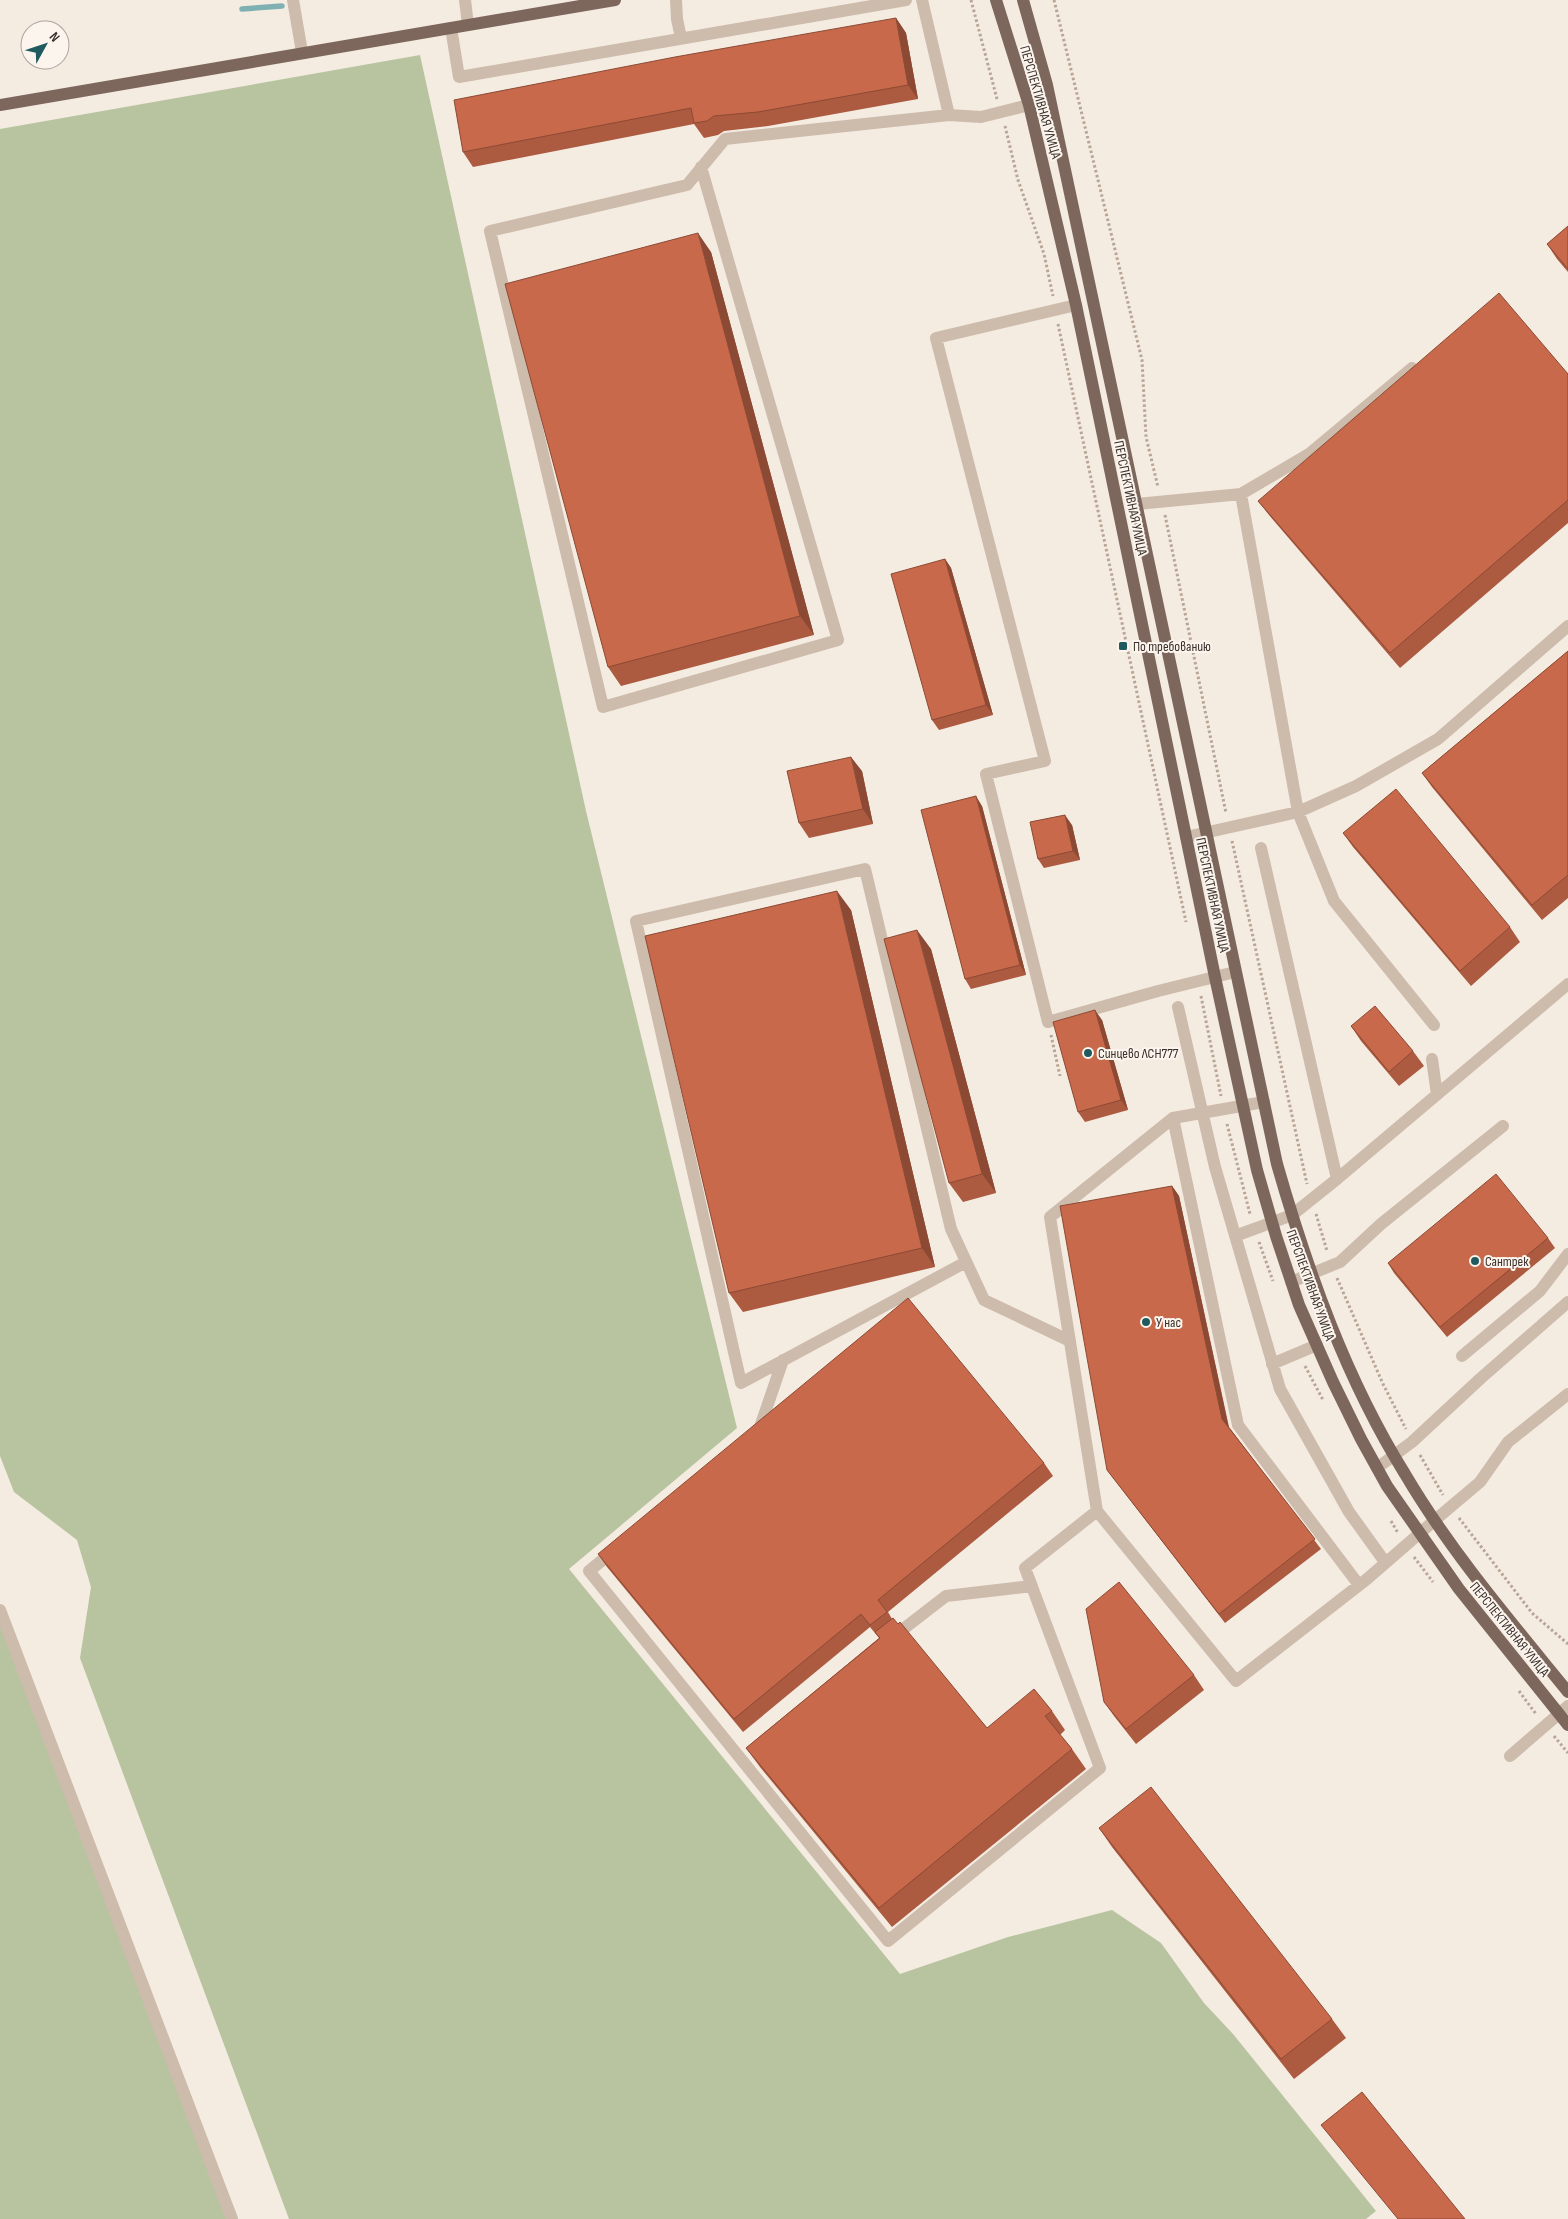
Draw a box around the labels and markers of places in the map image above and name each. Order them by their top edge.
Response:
place label: По требованию [1133,638,1211,655]
marker: По требованию [1117,640,1129,652]
place label: Синцево ЛСН777 [1098,1045,1179,1062]
marker: Синцево ЛСН777 [1082,1047,1094,1059]
place label: Сантрек [1485,1253,1529,1270]
marker: Сантрек [1469,1255,1481,1267]
place label: У нас [1156,1314,1181,1331]
marker: У нас [1140,1316,1152,1328]

